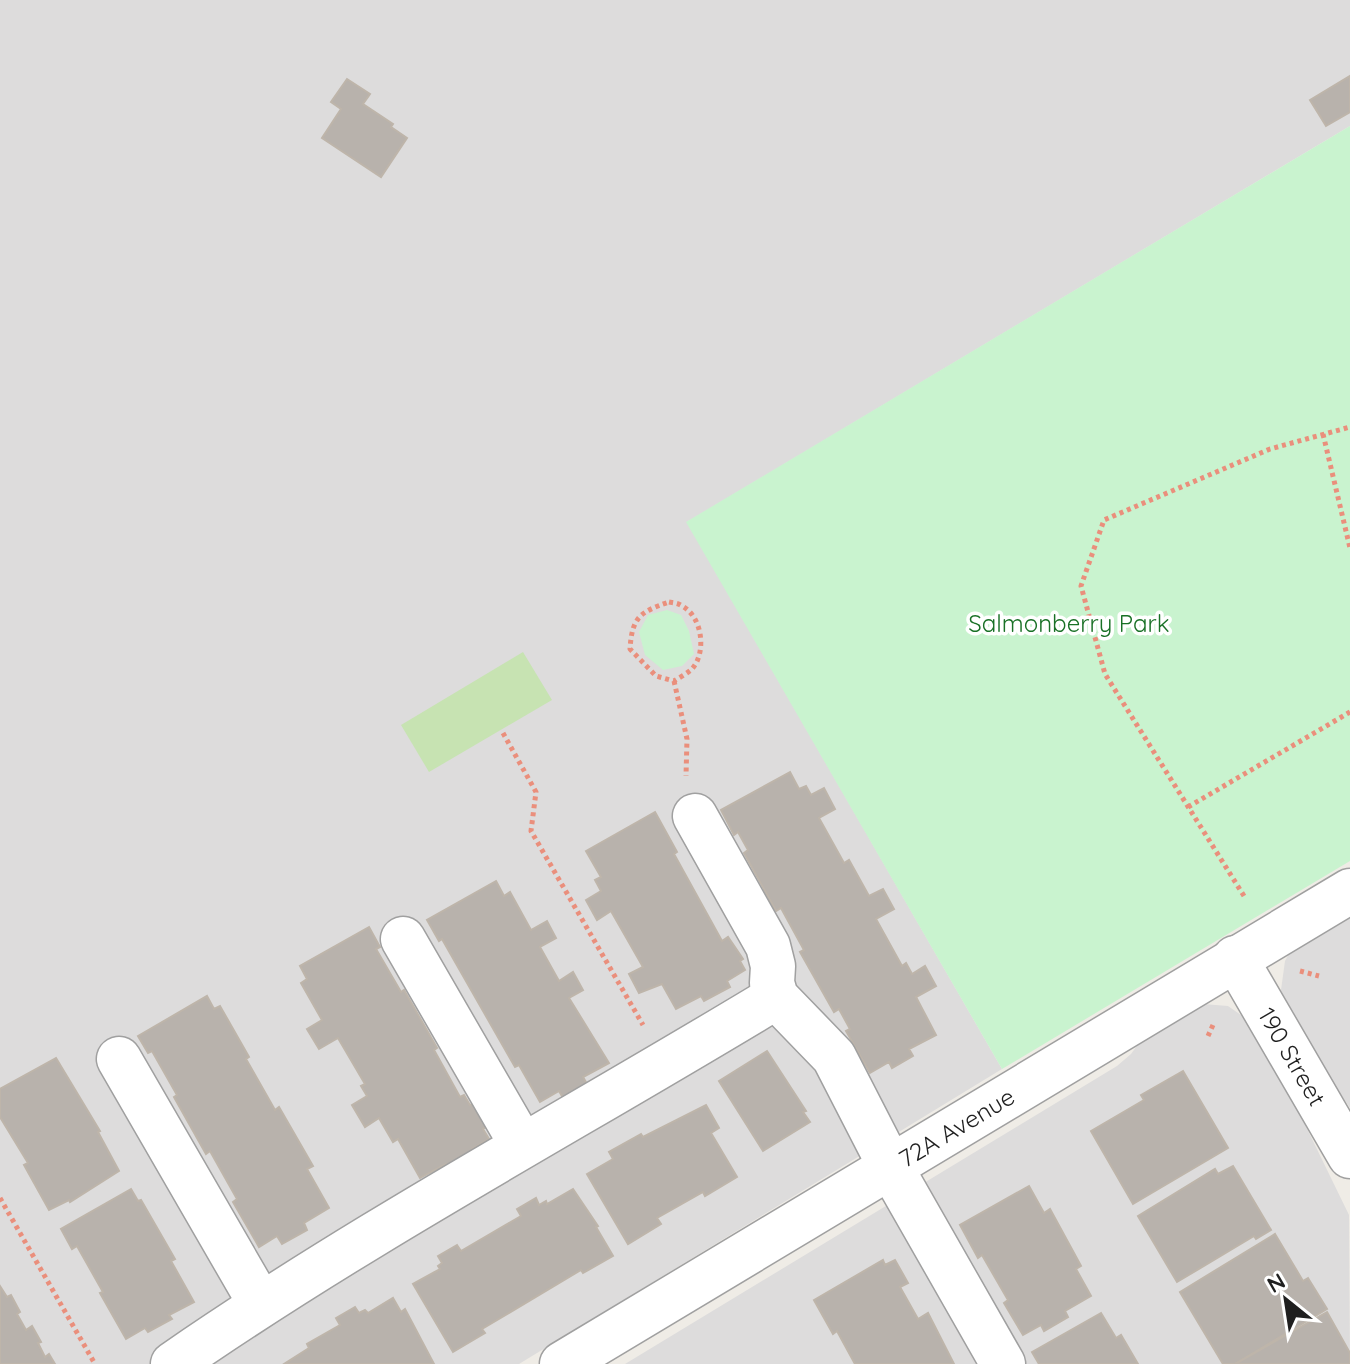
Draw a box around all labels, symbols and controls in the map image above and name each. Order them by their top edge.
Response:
park label: Salmonberry Park [968,608,1170,638]
street label: 190 Street [1252,1002,1333,1111]
street label: 72A Avenue [893,1081,1020,1174]
north arrow [1246,1260,1326,1340]
text: N [1262,1267,1290,1299]

